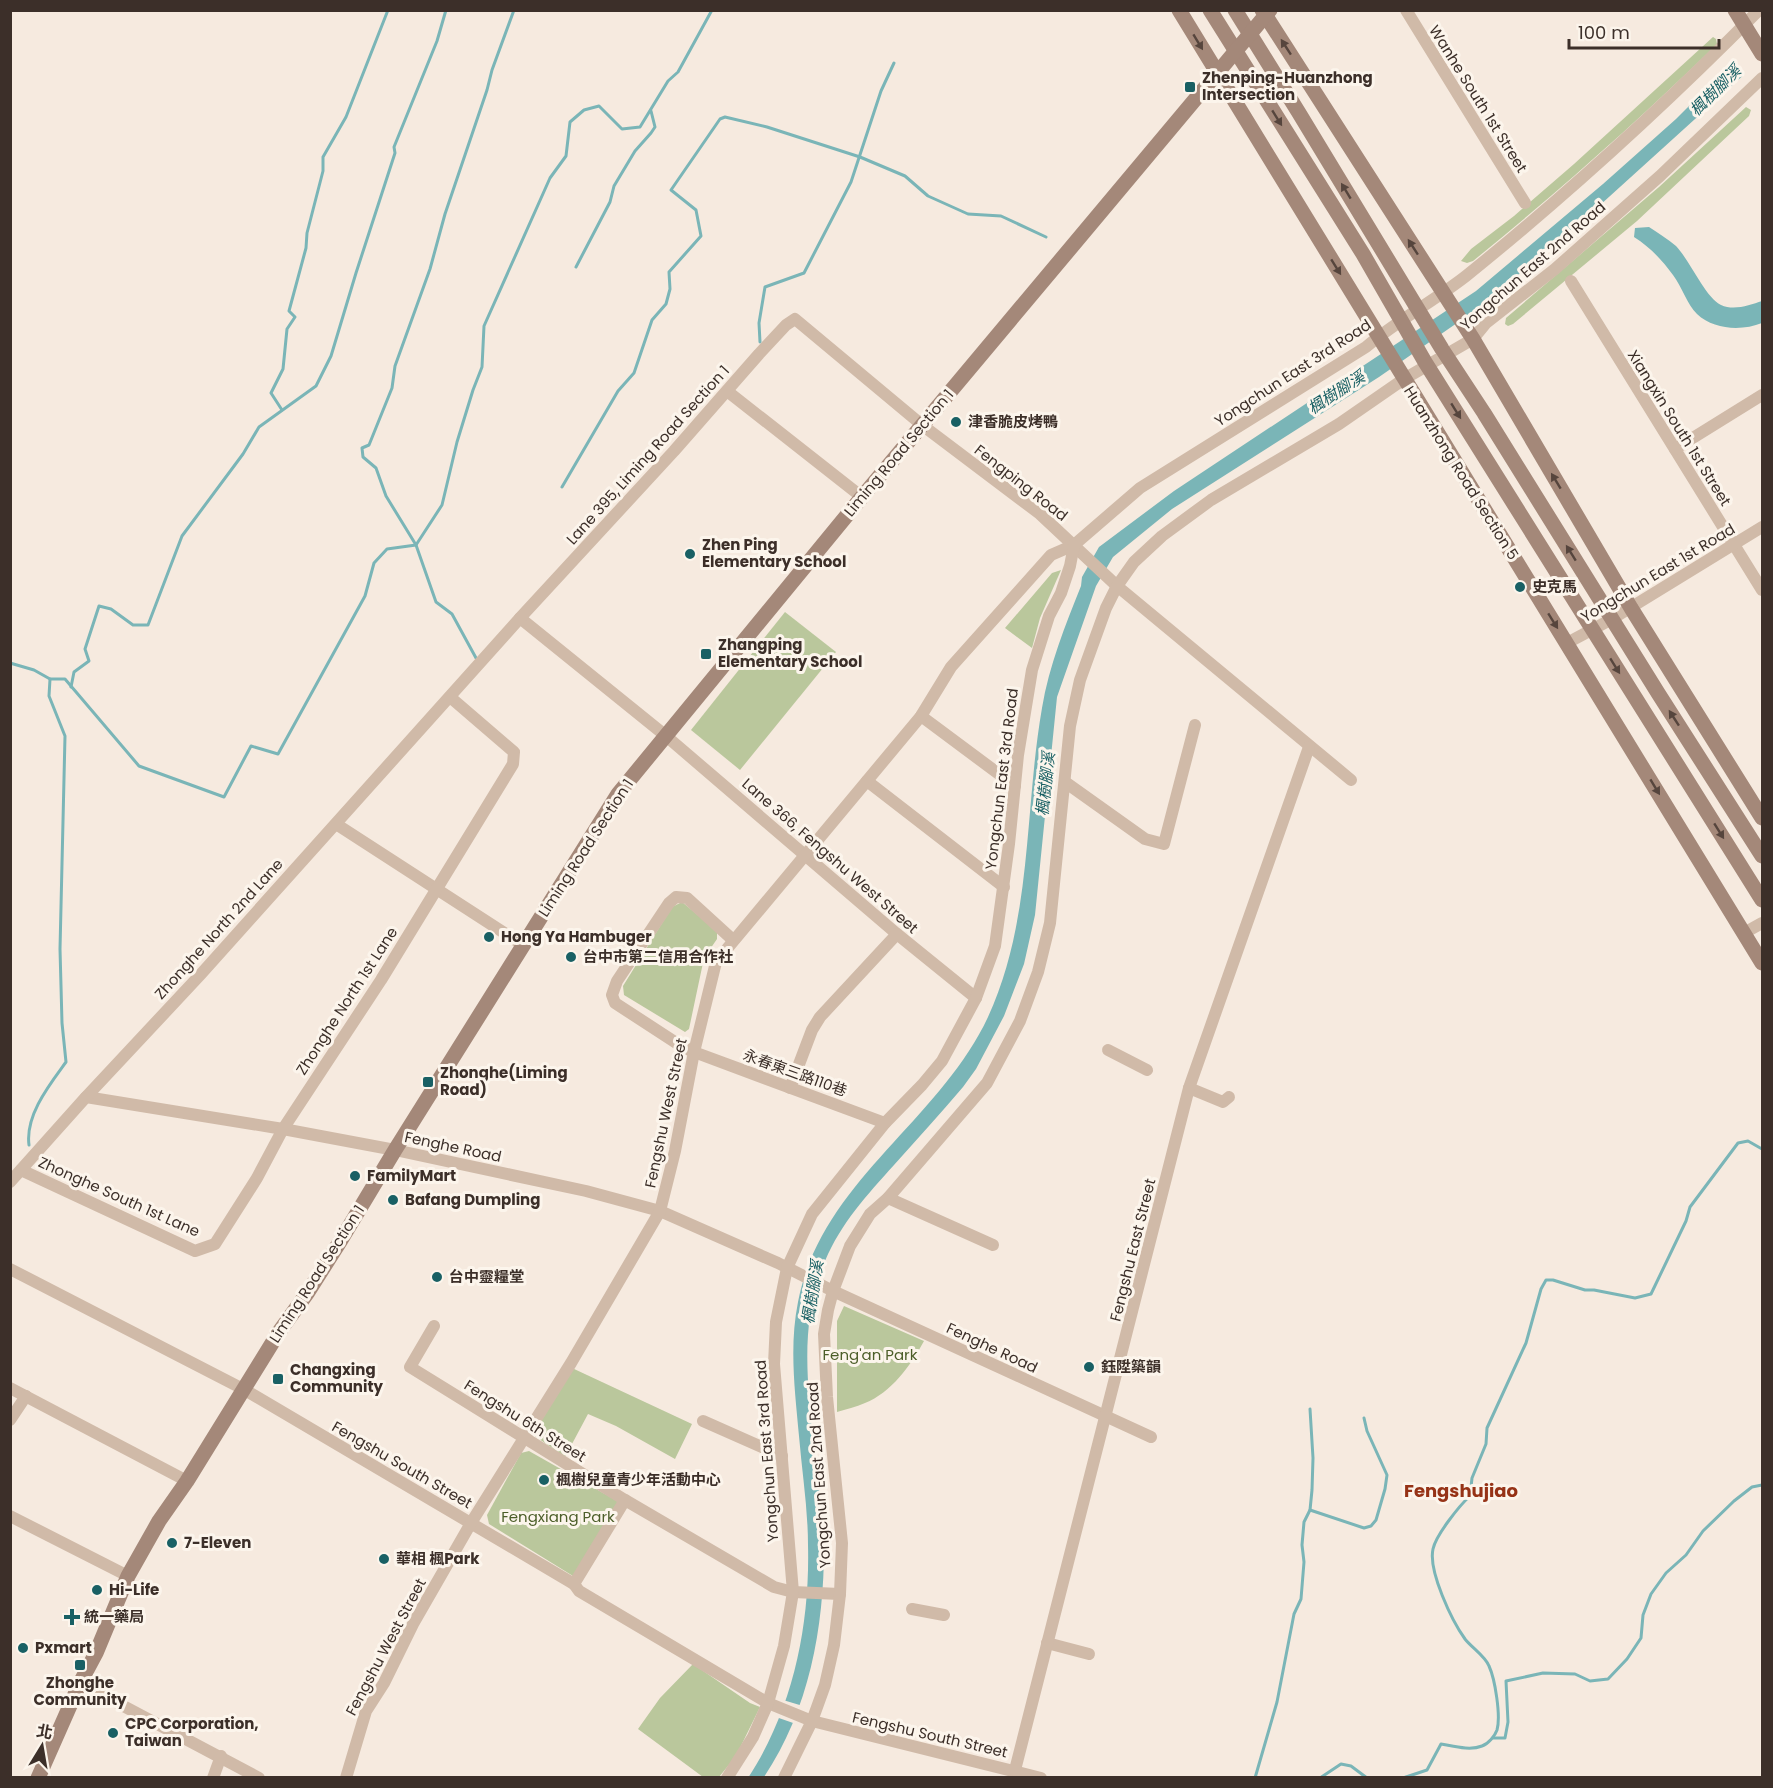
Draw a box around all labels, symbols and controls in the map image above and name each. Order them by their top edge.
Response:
scale bar [1569,12,1719,50]
text: 100 m [1578,20,1630,45]
street label: Wanhe South 1st Street [1424,21,1532,177]
one-way arrow [1193,34,1204,50]
one-way arrow [1281,39,1292,55]
water label: 楓樹腳溪 [1685,58,1748,121]
place label: Zhenping-Huanzhong Intersection [1202,67,1373,105]
marker: Zhenping-Huanzhong Intersection [1183,80,1197,94]
one-way arrow [1272,110,1283,126]
one-way arrow [1341,183,1352,199]
street label: Yongchun East 2nd Road [1455,197,1610,335]
one-way arrow [1407,240,1419,256]
one-way arrow [1330,258,1341,275]
street label: Yongchun East 3rd Road [1210,314,1375,431]
street label: Xiangxin South 1st Street [1623,346,1736,510]
street label: Lane 395, Liming Road Section 1 [561,360,734,549]
water label: 楓樹腳溪 [1303,364,1371,419]
street label: Huanzhong Road Section 5 [1399,382,1524,564]
street label: Liming Road Section 1 [839,384,958,521]
one-way arrow [1450,403,1461,419]
place label: 津香脆皮烤鴨 [968,411,1058,432]
marker: 津香脆皮烤鴨 [949,415,963,429]
street label: Fengping Road [970,439,1072,526]
one-way arrow [1552,473,1562,490]
street label: Yongchun East 1st Road [1577,518,1739,627]
place label: Zhen Ping Elementary School [702,534,846,572]
one-way arrow [1566,545,1577,561]
marker: Zhen Ping Elementary School [683,547,697,561]
place label: 史克馬 [1532,576,1577,597]
marker: 史克馬 [1513,580,1527,594]
one-way arrow [1548,613,1559,629]
place label: Zhangping Elementary School [718,634,862,672]
marker: Zhangping Elementary School [699,647,713,661]
one-way arrow [1609,657,1620,674]
street label: Yongchun East 3rd Road [980,687,1023,871]
one-way arrow [1669,710,1680,727]
water label: 楓樹腳溪 [1031,749,1060,817]
street label: Lane 366, Fengshu West Street [738,773,923,938]
street label: Liming Road Section 1 [533,775,638,921]
one-way arrow [1649,779,1660,795]
one-way arrow [1713,822,1724,839]
street label: Zhonghe North 2nd Lane [150,854,288,1004]
street label: Zhonghe North 1st Lane [291,923,402,1079]
place label: Hong Ya Hambuger [501,926,652,947]
marker: Hong Ya Hambuger [482,930,496,944]
place label: 台中市第二信用合作社 [583,946,733,967]
marker: 台中市第二信用合作社 [564,950,578,964]
street label: Fengshu West Street [639,1036,692,1190]
street label: 永春東三路110巷 [740,1044,850,1101]
place label: Zhonghe(Liming Road) [440,1062,568,1100]
marker: Zhonghe(Liming Road) [421,1075,435,1089]
street label: Fenghe Road [403,1126,503,1167]
street label: Zhonghe South 1st Lane [35,1151,203,1242]
place label: FamilyMart [367,1165,456,1186]
marker: FamilyMart [348,1169,362,1183]
street label: Fengshu East Street [1105,1176,1160,1324]
place label: Bafang Dumpling [405,1189,540,1210]
marker: Bafang Dumpling [386,1193,400,1207]
street label: Liming Road Section 1 [264,1201,369,1347]
water label: 楓樹腳溪 [796,1257,829,1325]
place label: 台中靈糧堂 [449,1266,524,1287]
marker: 台中靈糧堂 [430,1270,444,1284]
street label: Fenghe Road [943,1317,1041,1378]
park label: Feng'an Park [823,1344,918,1365]
place label: 鈺陞築韻 [1101,1356,1161,1377]
place label: Changxing Community [290,1359,383,1397]
street label: Yongchun East 3rd Road [750,1359,783,1543]
marker: 鈺陞築韻 [1082,1360,1096,1374]
marker: Changxing Community [271,1372,285,1386]
street label: Fengshu 6th Street [460,1375,590,1467]
street label: Yongchun East 2nd Road [802,1381,835,1569]
street label: Fengshu South Street [328,1416,476,1513]
place label: 楓樹兒童青少年活動中心 [556,1469,721,1490]
marker: 楓樹兒童青少年活動中心 [537,1473,551,1487]
district label: Fengshujiao [1404,1478,1518,1503]
park label: Fengxiang Park [501,1506,615,1527]
place label: 7-Eleven [184,1532,251,1553]
marker: 7-Eleven [165,1536,179,1550]
place label: 華相 楓Park [396,1548,480,1569]
marker: 華相 楓Park [377,1552,391,1566]
street label: Fengshu West Street [340,1574,431,1719]
place label: Hi-Life [109,1579,159,1600]
marker: Hi-Life [90,1583,104,1597]
place label: 統一藥局 [84,1606,144,1627]
marker: 統一藥局 [65,1610,79,1624]
place label: Pxmart [35,1637,92,1658]
marker: Pxmart [16,1641,30,1655]
marker: Zhonghe Community [73,1658,87,1672]
place label: Zhonghe Community [34,1672,127,1710]
street label: Fengshu South Street [850,1706,1010,1763]
place label: CPC Corporation, Taiwan [125,1713,259,1751]
north arrow [12,1716,72,1776]
text: 北 [35,1719,55,1745]
marker: CPC Corporation, Taiwan [106,1726,120,1740]

